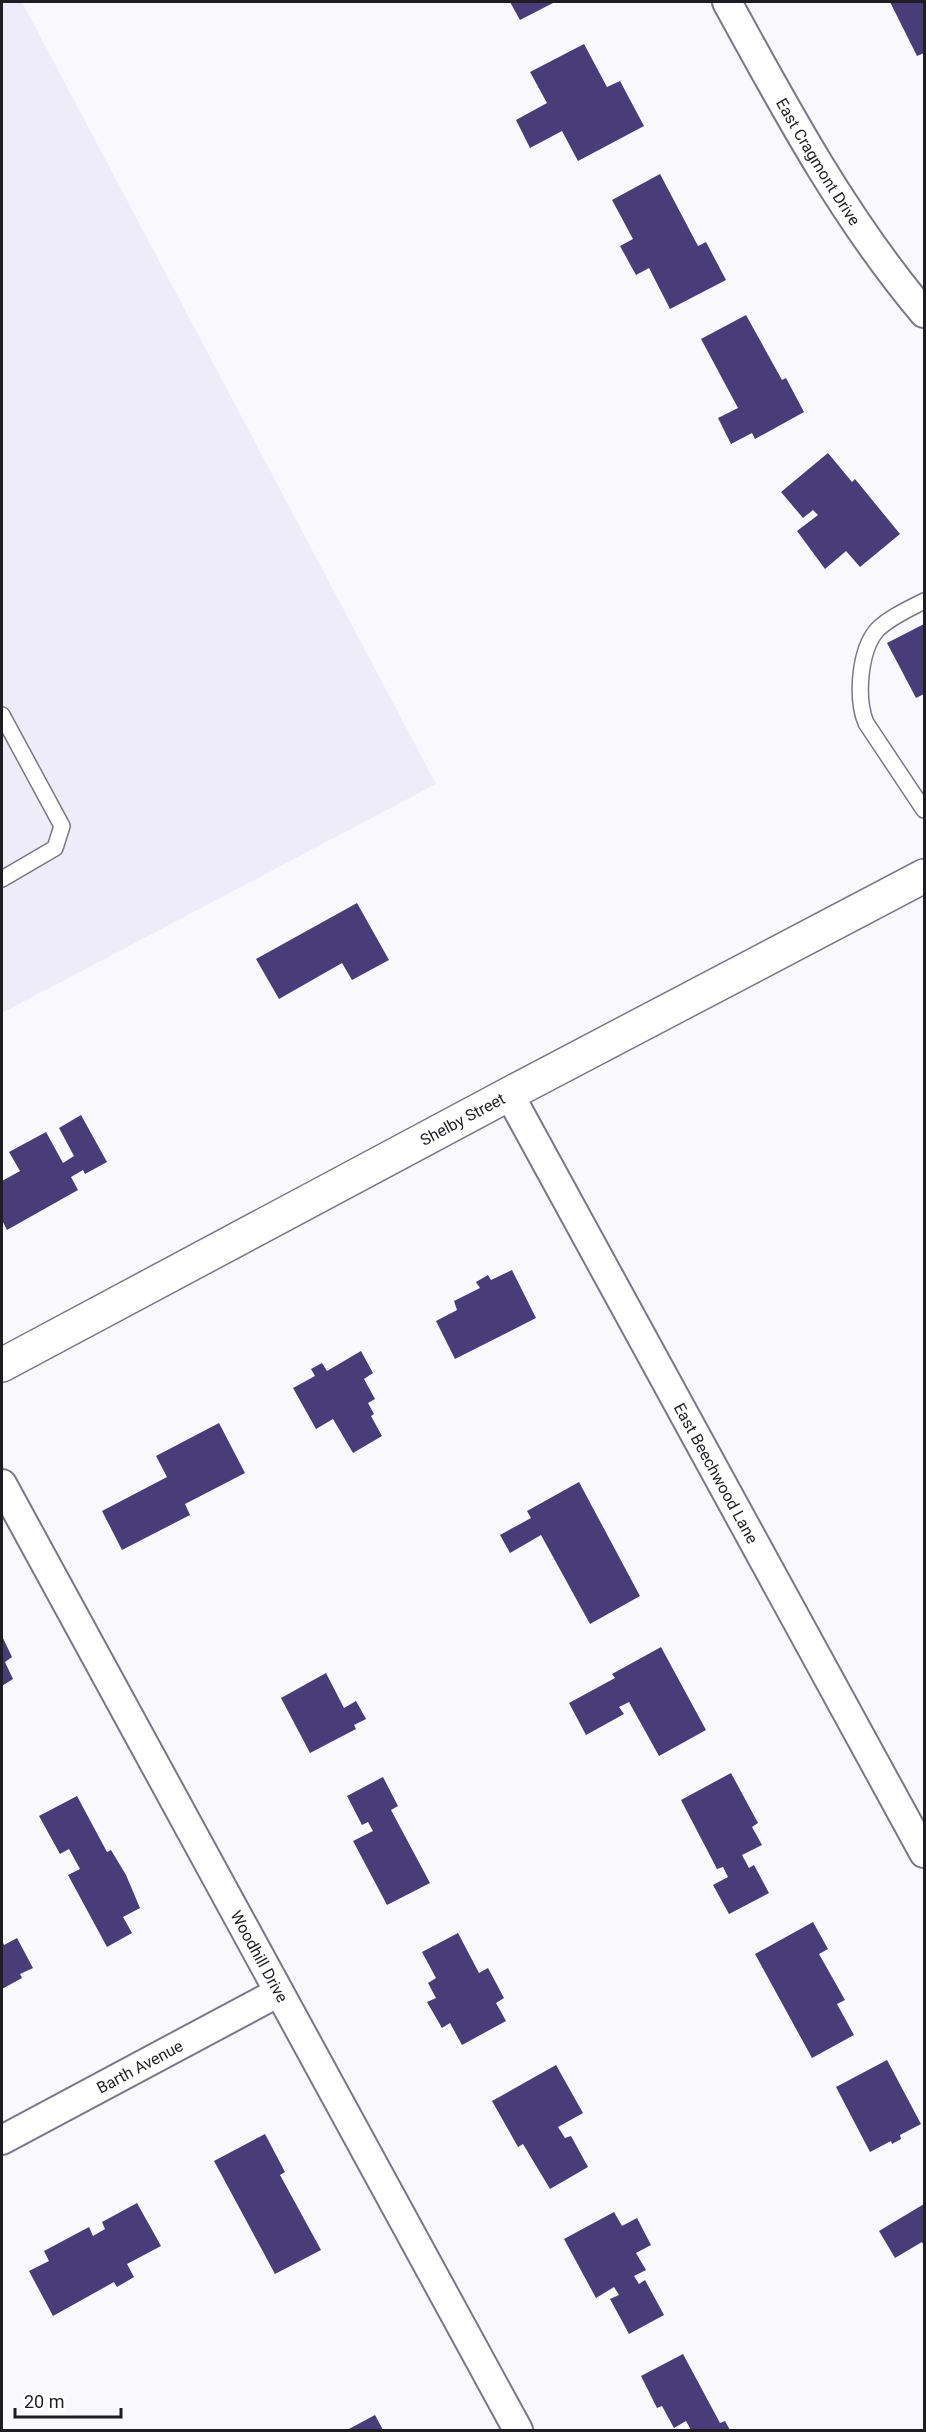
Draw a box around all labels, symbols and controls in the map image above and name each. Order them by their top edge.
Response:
street label: East Cragmont Drive [772,95,864,229]
street label: Shelby Street [417,1089,508,1150]
street label: East Beechwood Lane [670,1400,762,1547]
street label: Woodhill Drive [227,1907,292,2006]
street label: Barth Avenue [94,2036,186,2098]
scale bar [15,2381,122,2419]
text: 20 m [24,2391,64,2412]

